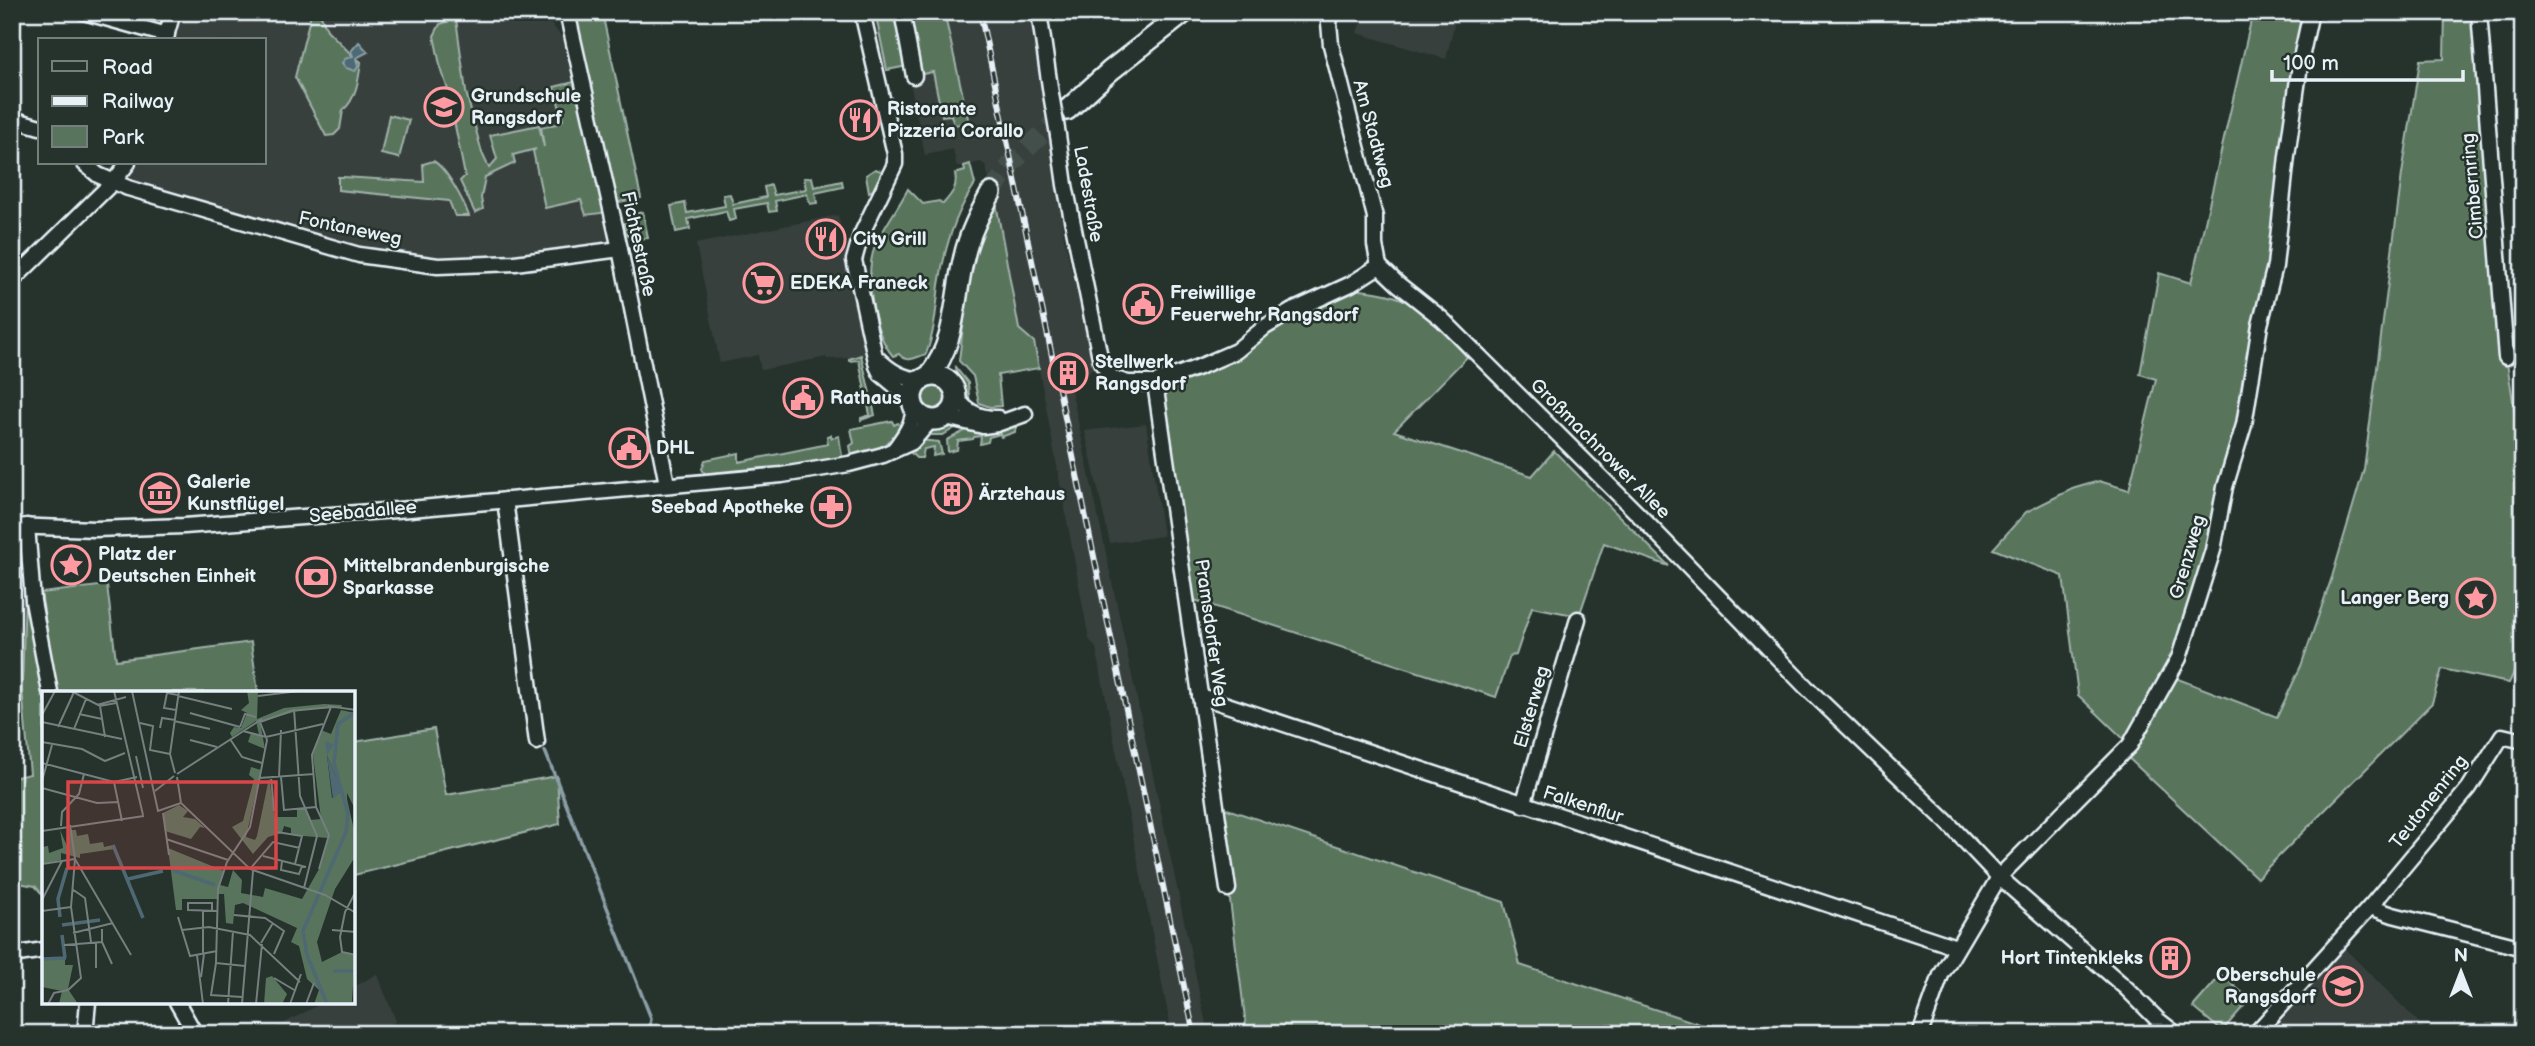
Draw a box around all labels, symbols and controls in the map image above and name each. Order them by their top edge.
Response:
legend [38,38,266,164]
scale bar [2272,38,2463,82]
text: 100 m [2283,51,2339,76]
text: Road [102,55,153,80]
street label: Am Stadtweg [1348,77,1398,191]
place label: Grundschule Rangsdorf [471,85,581,130]
school or university icon: Grundschule Rangsdorf [423,86,465,128]
text: Railway [102,89,174,114]
place label: Ristorante Pizzeria Corallo [887,98,1024,143]
restaurant icon: Ristorante Pizzeria Corallo [839,99,881,141]
text: Park [102,125,145,150]
street label: Cimbernring [2457,132,2489,240]
street label: Ladestraße [1068,144,1108,244]
street label: Fichtestraße [616,189,660,299]
street label: Fontaneweg [296,207,404,251]
restaurant icon: City Grill [805,218,847,260]
place label: City Grill [853,228,927,251]
supermarket icon: EDEKA Franeck [742,262,784,304]
place label: EDEKA Franeck [790,272,928,295]
place label: Freiwillige Feuerwehr Rangsdorf [1170,282,1359,327]
public building icon: Freiwillige Feuerwehr Rangsdorf [1122,283,1164,325]
place label: Stellwerk Rangsdorf [1095,351,1187,396]
building icon: Stellwerk Rangsdorf [1047,352,1089,394]
street label: Großmachnower Allee [1525,374,1675,524]
public building icon: Rathaus [782,377,824,419]
place label: Rathaus [830,387,902,410]
public building icon: DHL [608,427,650,469]
place label: DHL [656,437,694,460]
place label: Galerie Kunstflügel [187,471,284,516]
museum icon: Galerie Kunstflügel [139,472,181,514]
building icon: Ärztehaus [931,473,973,515]
place label: Ärztehaus [978,482,1065,506]
pharmacy icon: Seebad Apotheke [810,486,852,528]
street label: Seebadallee [308,496,418,528]
place label: Seebad Apotheke [651,496,804,519]
street label: Grenzweg [2165,512,2211,602]
place label: Platz der Deutschen Einheit [98,543,256,588]
place icon: Platz der Deutschen Einheit [50,544,92,586]
place label: Mittelbrandenburgische Sparkasse [343,555,549,600]
bank icon: Mittelbrandenburgische Sparkasse [295,556,337,598]
street label: Pramsdorfer Weg [1189,558,1233,708]
place icon: Langer Berg [2455,577,2497,619]
place label: Langer Berg [2340,587,2449,610]
street label: Elsterweg [1509,663,1555,751]
inset map [42,691,355,1004]
street label: Teutonenring [2385,750,2473,854]
street label: Falkenflur [1540,781,1627,829]
building icon: Hort Tintenkleks [2149,937,2191,979]
north arrow [2426,937,2496,1007]
text: N [2454,945,2468,968]
place label: Hort Tintenkleks [2001,947,2143,970]
place label: Oberschule Rangsdorf [2216,964,2317,1009]
school or university icon: Oberschule Rangsdorf [2322,965,2364,1007]

